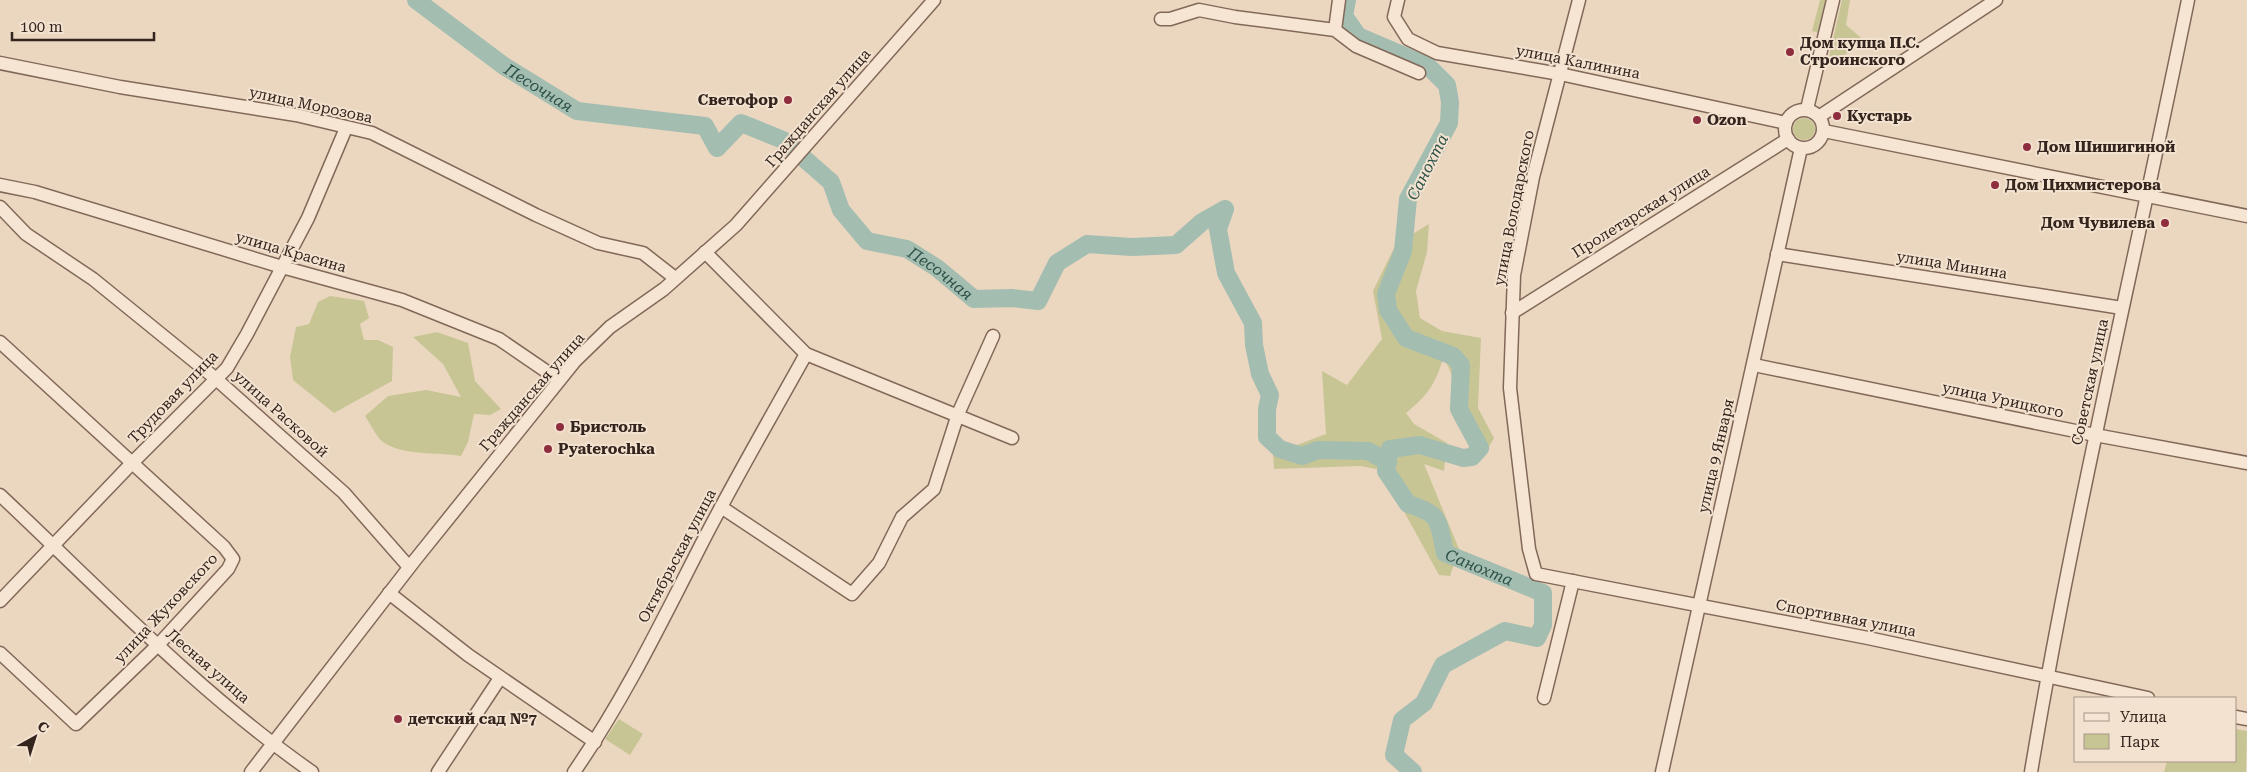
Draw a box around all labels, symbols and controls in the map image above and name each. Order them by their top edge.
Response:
scale bar [12,10,155,42]
text: 100 m [20,18,63,36]
place label: Дом купца П.С. Строинского [1800,34,1920,69]
street label: улица Калинина [1514,41,1642,83]
street label: Гражданская улица [762,45,874,171]
marker: Дом купца П.С. Строинского [1784,46,1796,58]
water label: Песочная [500,59,576,116]
street label: улица Морозова [248,83,374,127]
place label: Светофор [698,91,778,109]
marker: Светофор [782,94,794,106]
place label: Кустарь [1847,107,1912,125]
marker: Кустарь [1831,110,1843,122]
place label: Ozon [1707,111,1747,129]
marker: Ozon [1691,114,1703,126]
street label: улица Володарского [1490,129,1538,287]
water label: Санохта [1403,131,1452,203]
place label: Дом Шишигиной [2037,138,2175,156]
marker: Дом Шишигиной [2021,141,2033,153]
street label: Пролетарская улица [1569,162,1713,262]
place label: Дом Цихмистерова [2005,176,2161,194]
marker: Дом Цихмистерова [1989,179,2001,191]
place label: Дом Чувилева [2041,214,2155,232]
marker: Дом Чувилева [2159,217,2171,229]
street label: улица Красина [234,228,348,276]
water label: Песочная [904,243,977,304]
street label: улица Минина [1895,247,2009,283]
street label: Советская улица [2068,317,2112,447]
street label: Гражданская улица [476,329,588,455]
street label: Трудовая улица [124,347,222,447]
street label: улица Расковой [230,367,332,461]
street label: улица Урицкого [1941,378,2065,422]
street label: улица 9 Января [1694,397,1738,515]
place label: Бристоль [570,418,646,436]
marker: Бристоль [554,421,566,433]
place label: Pyaterochka [558,440,655,458]
marker: Pyaterochka [542,443,554,455]
street label: Октябрьская улица [634,486,720,626]
water label: Санохта [1443,545,1516,590]
street label: улица Жуковского [110,549,222,667]
street label: Спортивная улица [1774,596,1918,640]
street label: Лесная улица [163,625,253,707]
legend [2074,697,2237,762]
text: Улица [2120,708,2166,726]
place label: детский сад №7 [408,710,538,728]
north arrow [10,712,60,762]
marker: детский сад №7 [392,713,404,725]
text: С [34,718,52,736]
text: Парк [2120,733,2160,751]

